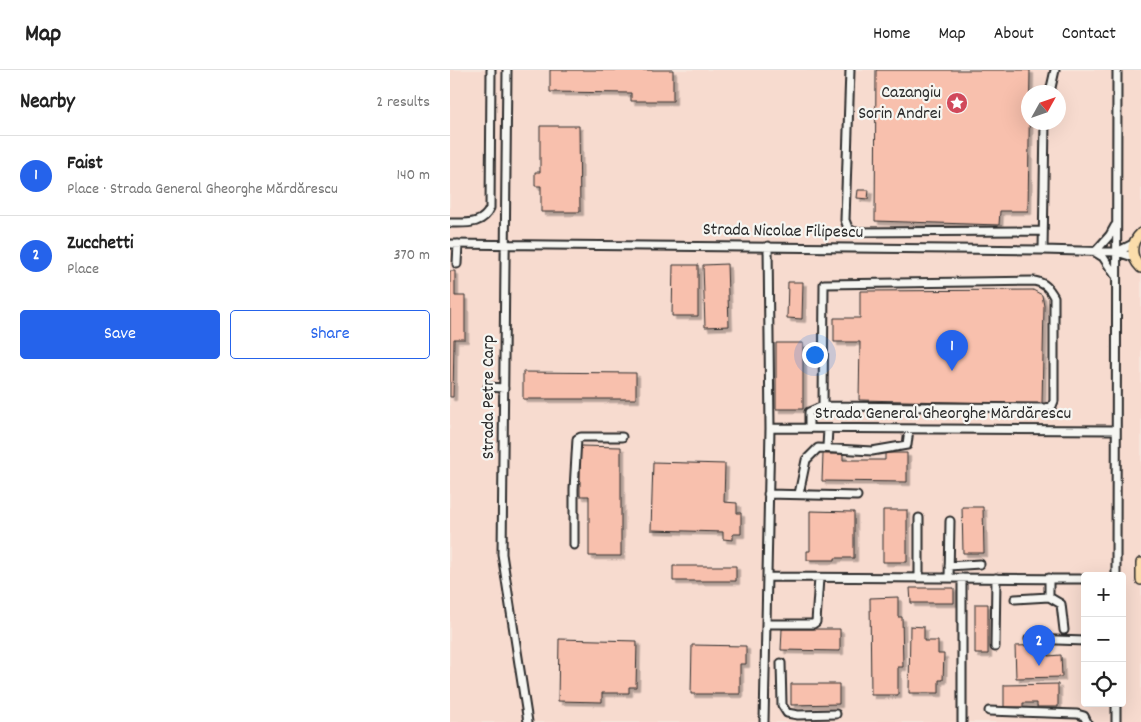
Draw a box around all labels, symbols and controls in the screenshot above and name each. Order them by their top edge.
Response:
text: Map [25,18,61,52]
text: Home [873,22,910,47]
text: Map [938,22,966,47]
text: About [994,22,1034,47]
text: Contact [1062,22,1116,47]
place label: Cazangiu Sorin Andrei [858,81,941,127]
north arrow [1021,85,1066,130]
text: Nearby [20,88,75,118]
text: 2 results [376,91,430,114]
place icon: Cazangiu Sorin Andrei [945,91,969,115]
text: Faist [67,151,103,178]
text: 1 [34,164,38,187]
text: 140 m [396,164,430,187]
text: Place · Strada General Gheorghe Mărdărescu [67,178,338,201]
street label: Strada Nicolae Filipescu [702,218,864,246]
text: Zucchetti [67,231,133,258]
text: 2 [33,244,40,267]
text: 370 m [393,244,430,267]
text: Place [67,258,99,281]
button: Save [20,310,220,359]
button: Share [230,310,430,359]
pin: 1 [936,330,968,371]
street label: Strada Petre Carp [477,335,502,459]
your location [802,342,828,368]
street label: Strada General Gheorghe Mărdărescu [815,402,1071,427]
map controls [1081,572,1126,707]
button: + [1081,572,1126,617]
button: − [1081,617,1126,662]
pin: 2 [1023,625,1055,666]
button: locate [1081,662,1126,707]

